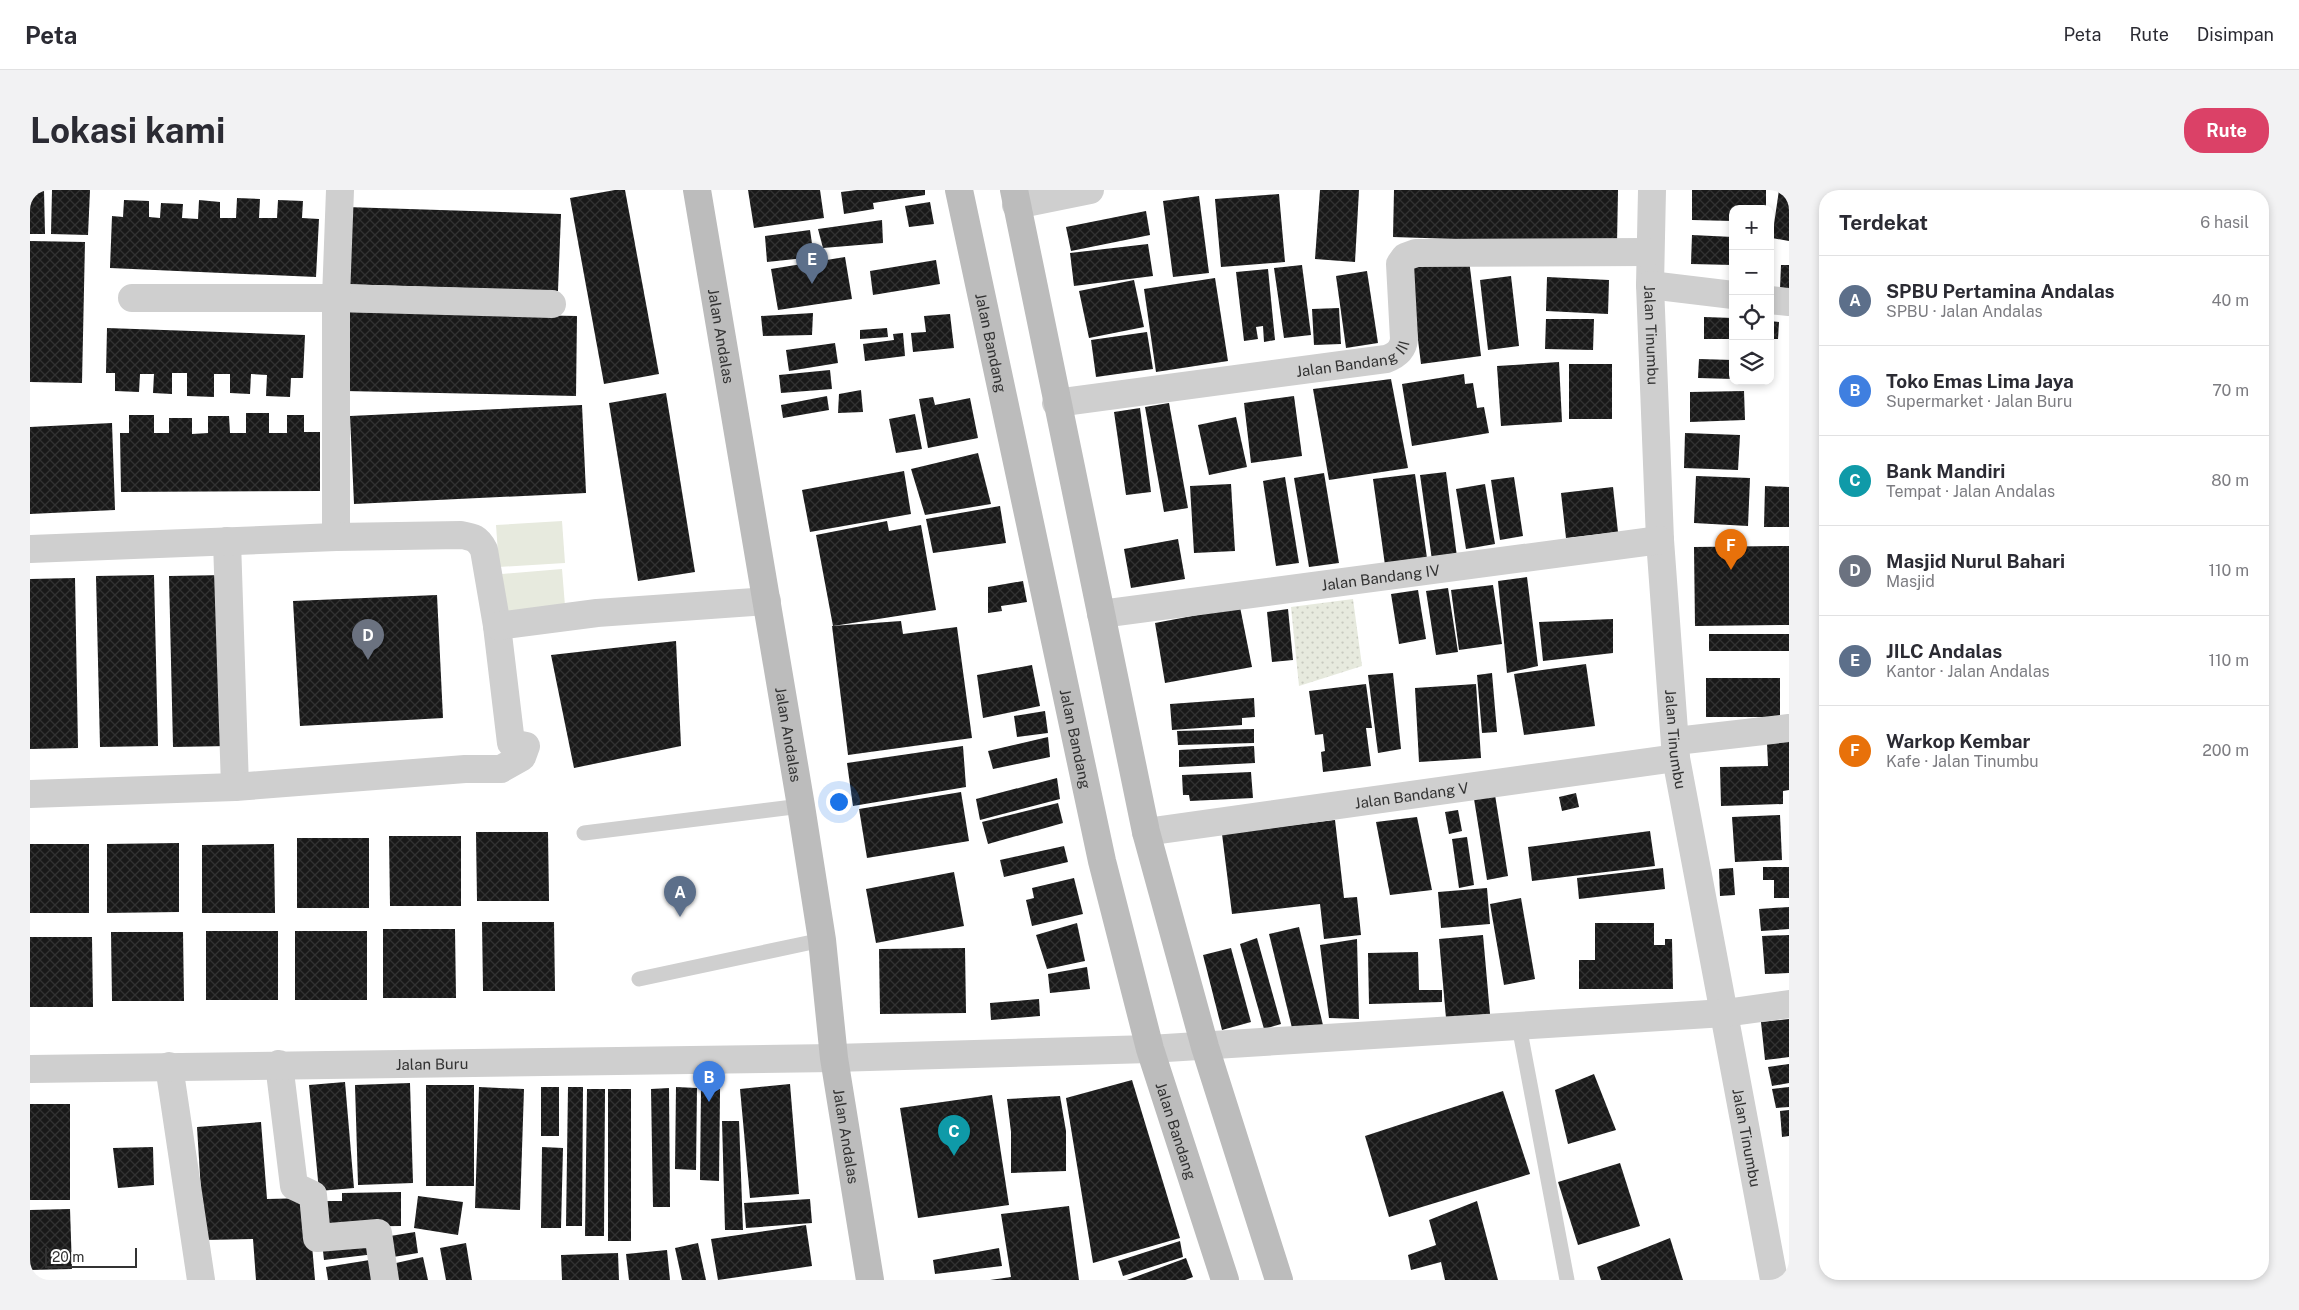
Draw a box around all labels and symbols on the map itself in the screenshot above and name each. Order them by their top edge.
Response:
pin: E [796,243,828,284]
street label: Jalan Tinumbu [1642,285,1662,385]
street label: Jalan Andalas [705,287,738,385]
street label: Jalan Bandang [973,291,1010,394]
street label: Jalan Bandang III [1295,339,1412,379]
pin: F [1715,529,1747,570]
street label: Jalan Bandang IV [1320,561,1441,593]
pin: D [352,619,384,660]
street label: Jalan Andalas [773,686,805,783]
street label: Jalan Bandang [1057,687,1095,790]
street label: Jalan Tinumbu [1662,689,1690,790]
street label: Jalan Bandang V [1353,779,1469,811]
your location [826,789,852,815]
pin: A [664,876,696,917]
street label: Jalan Buru [396,1055,468,1072]
pin: B [693,1061,725,1102]
street label: Jalan Bandang [1153,1080,1200,1182]
street label: Jalan Andalas [831,1087,863,1185]
street label: Jalan Tinumbu [1730,1087,1765,1188]
pin: C [938,1115,970,1156]
scale bar [45,1245,138,1268]

